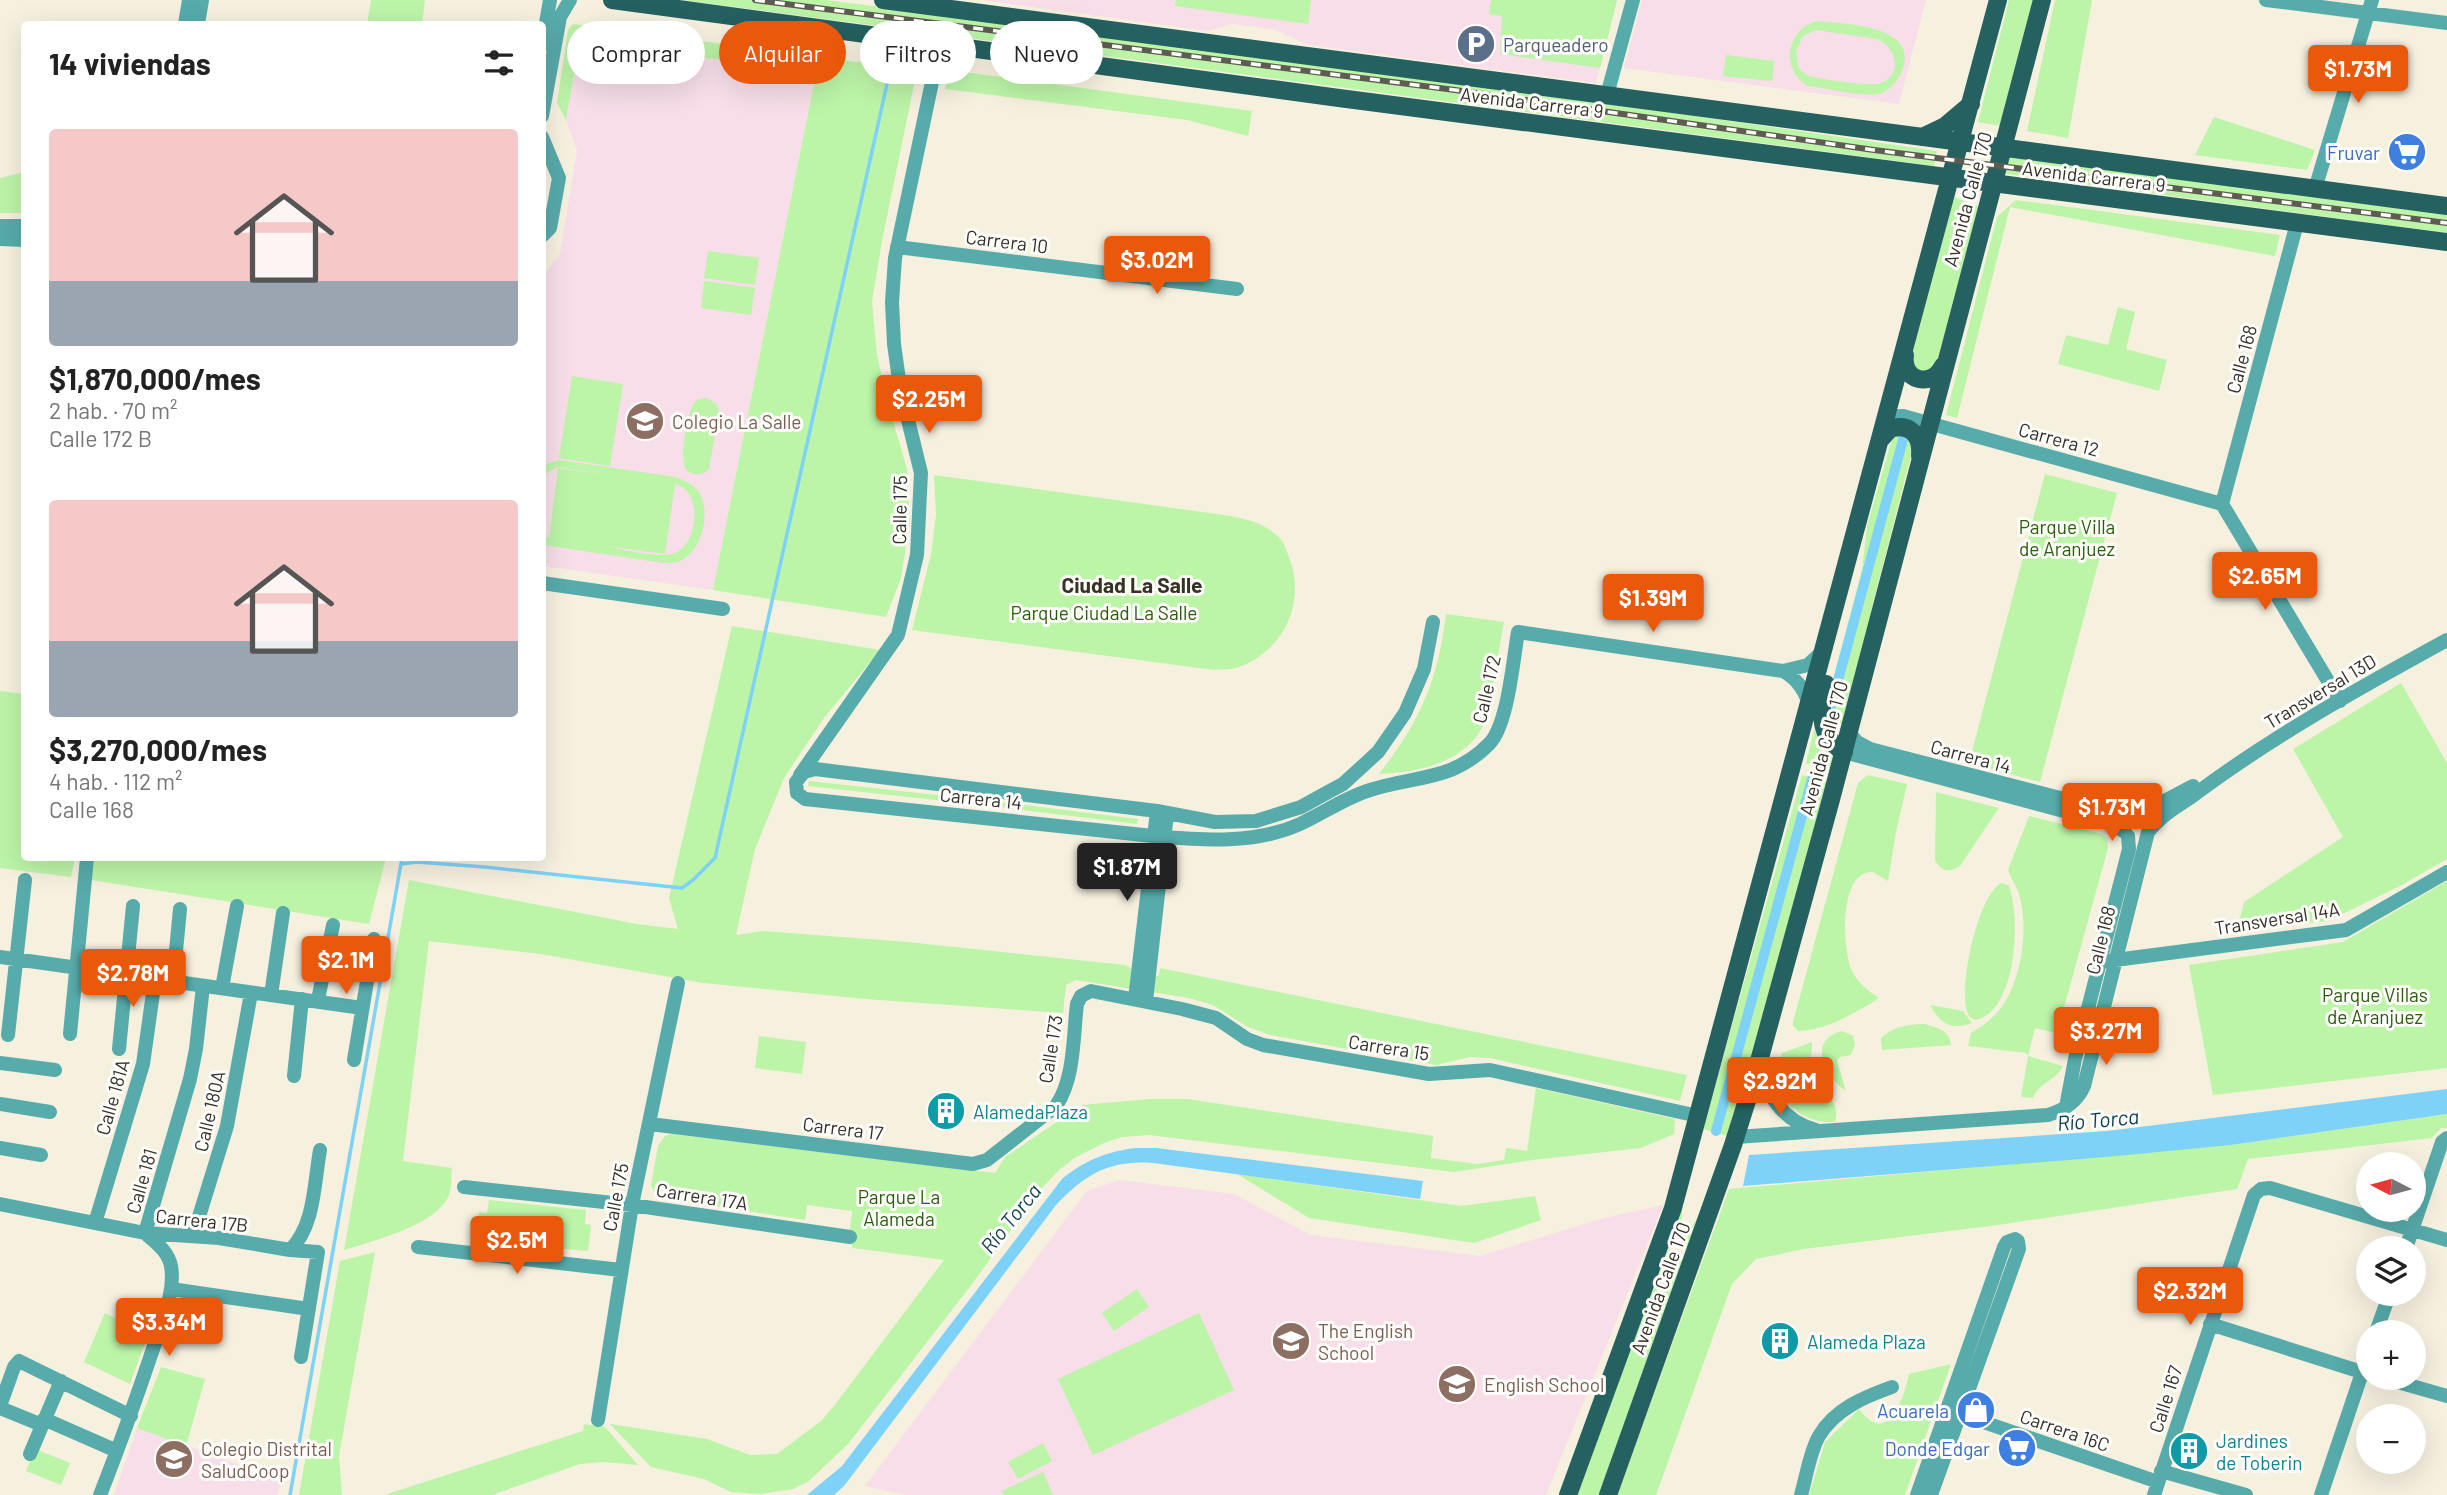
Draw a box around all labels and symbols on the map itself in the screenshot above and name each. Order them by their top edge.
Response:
parking icon: Parqueadero [1455,23,1497,65]
place label: Parqueadero [1503,33,1609,56]
pin: $1.73M [2301,46,2415,105]
street label: Avenida Carrera 9 [1459,82,1605,122]
street label: Avenida Calle 170 [1938,129,1996,269]
supermarket icon: Fruvar [2386,131,2428,173]
place label: Fruvar [2327,141,2380,164]
street label: Avenida Carrera 9 [2021,156,2167,196]
street label: Carrera 10 [965,225,1049,257]
pin: $3.02M [1100,236,1214,296]
street label: Calle 168 [2221,322,2261,396]
pin: $2.25M [872,376,986,435]
school or university icon: Colegio La Salle [624,400,666,442]
place label: Colegio La Salle [672,410,801,433]
street label: Carrera 12 [2016,417,2102,461]
street label: Calle 175 [887,475,911,545]
park label: Parque Villa de Aranjuez [2019,515,2115,560]
pin: $2.65M [2208,552,2322,612]
district label: Ciudad La Salle [1061,572,1203,597]
pin: $1.39M [1596,574,1710,634]
park label: Parque Ciudad La Salle [1011,601,1197,624]
street label: Transversal 13D [2260,649,2380,733]
street label: Calle 172 [1467,653,1505,725]
street label: Avenida Calle 170 [1794,678,1852,818]
street label: Carrera 14 [1928,734,2014,778]
street label: Carrera 14 [939,782,1023,814]
pin: $1.73M [2055,784,2169,843]
pin: $1.87M [1070,844,1184,903]
street label: Transversal 14A [2213,897,2341,939]
street label: Calle 168 [2080,903,2120,977]
pin: $2.1M [297,936,395,996]
pin: $2.78M [76,950,190,1009]
park label: Parque Villas de Aranjuez [2322,983,2428,1028]
pin: $3.27M [2049,1007,2163,1067]
street label: Calle 173 [1033,1013,1067,1085]
street label: Carrera 15 [1347,1029,1431,1065]
street label: Calle 181A [90,1056,134,1138]
pin: $2.92M [1723,1058,1837,1117]
street label: Calle 180A [189,1068,229,1154]
building icon: AlamedaPlaza [925,1090,967,1132]
place label: AlamedaPlaza [973,1100,1088,1123]
water label: Río Torca [2056,1103,2140,1135]
street label: Carrera 17 [801,1112,885,1144]
street label: Calle 181 [121,1146,161,1216]
north arrow [2356,1152,2426,1222]
street label: Calle 175 [597,1161,633,1233]
street label: Carrera 17A [655,1177,749,1215]
water label: Río Torca [974,1178,1046,1258]
park label: Parque La Alameda [858,1185,940,1230]
street label: Carrera 17B [155,1204,249,1236]
pin: $2.5M [468,1216,566,1276]
street label: Avenida Calle 170 [1625,1219,1695,1357]
pin: $2.32M [2133,1268,2247,1327]
pin: $3.34M [112,1298,226,1358]
place label: The English School [1318,1319,1413,1364]
school or university icon: The English School [1270,1320,1312,1362]
building icon: Alameda Plaza [1759,1320,1801,1362]
place label: Alameda Plaza [1807,1330,1926,1353]
school or university icon: English School [1436,1363,1478,1405]
street label: Calle 167 [2143,1363,2187,1435]
place label: English School [1484,1373,1604,1396]
shop icon: Acuarela [1955,1389,1997,1431]
place label: Acuarela [1877,1399,1949,1422]
street label: Carrera 16C [2017,1404,2113,1456]
supermarket icon: Donde Edgar [1996,1427,2038,1469]
place label: Jardines de Toberin [2216,1429,2303,1474]
building icon: Jardines de Toberin [2168,1430,2210,1472]
place label: Colegio Distrital SaludCoop [201,1437,332,1482]
place label: Donde Edgar [1885,1437,1990,1460]
school or university icon: Colegio Distrital SaludCoop [153,1438,195,1480]

